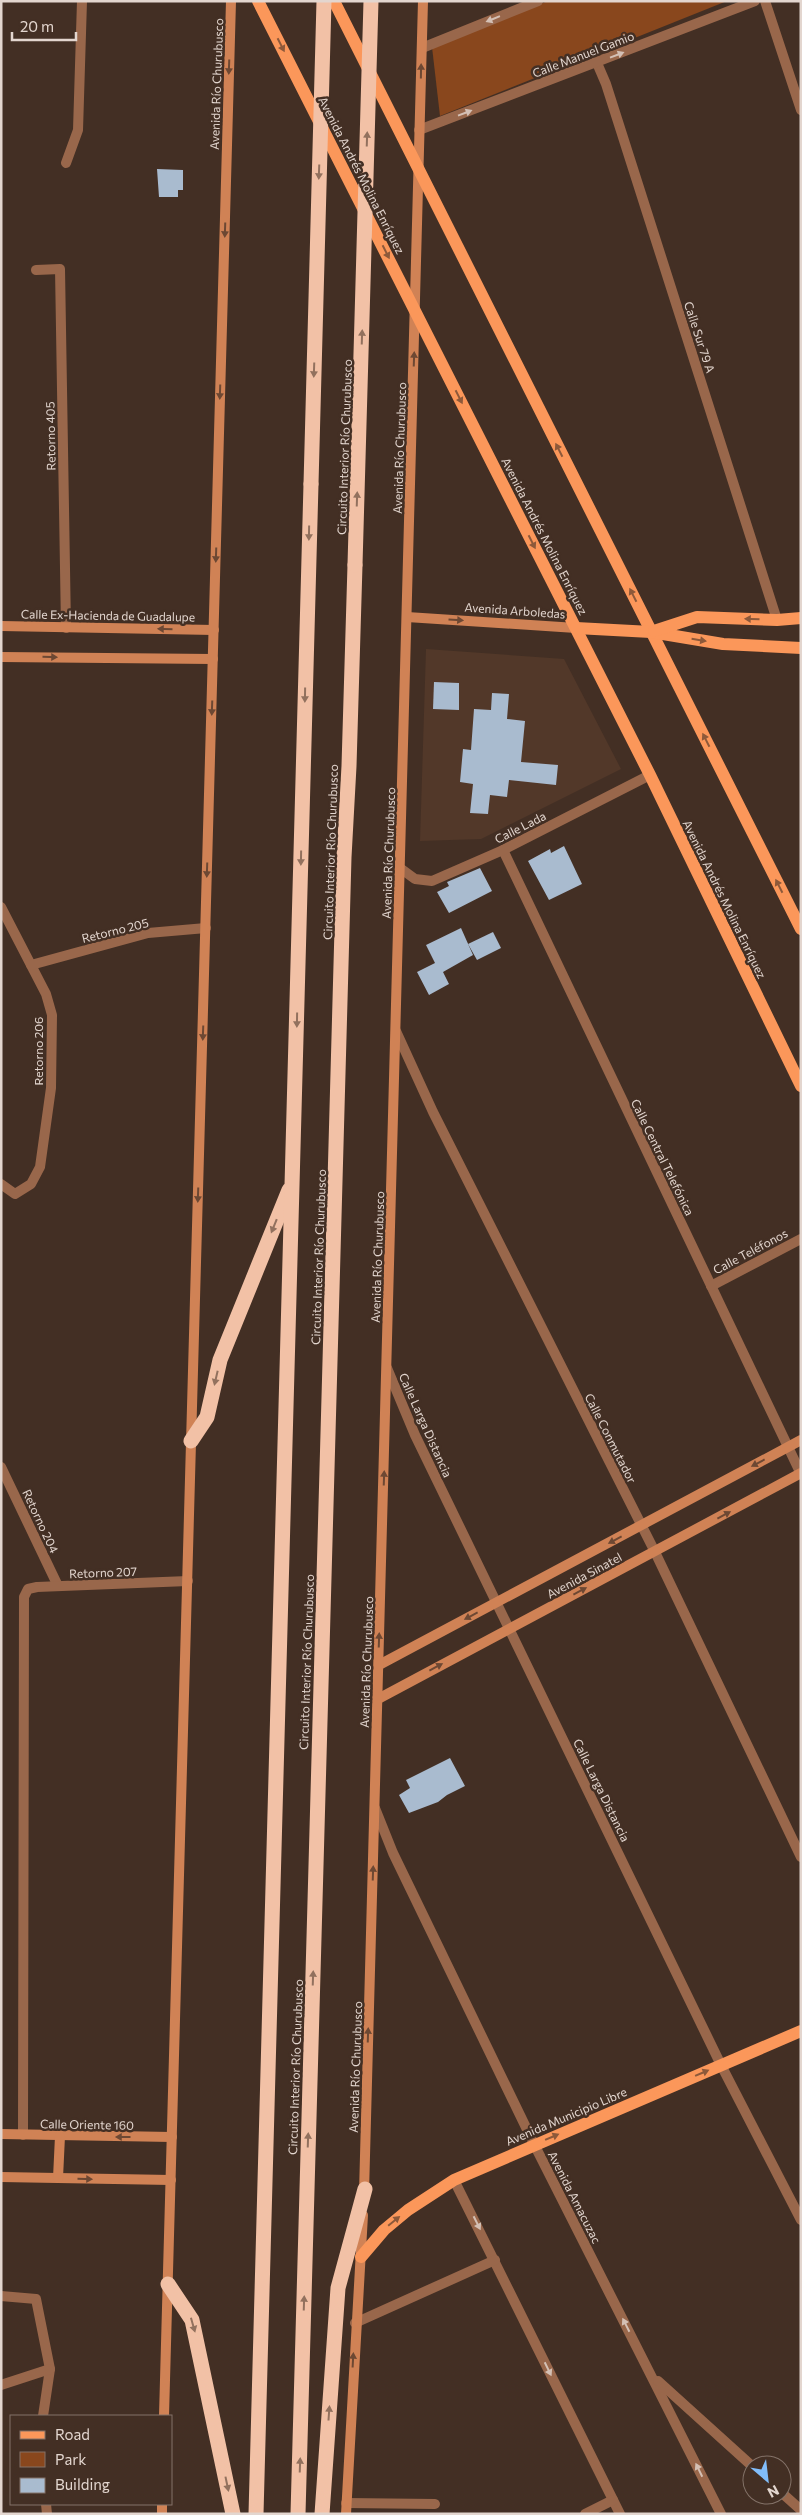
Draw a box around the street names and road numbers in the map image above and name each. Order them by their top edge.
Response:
street label: Avenida Río Churubusco [207,18,225,150]
street label: Calle Manuel Gamio [530,28,636,80]
street label: Avenida Andrés Molina Enríquez [316,94,408,256]
street label: Calle Sur 79 A [682,300,718,374]
street label: Circuito Interior Río Churubusco [334,359,354,535]
street label: Avenida Río Churubusco [390,382,408,514]
street label: Retorno 405 [42,401,58,471]
street label: Avenida Andrés Molina Enríquez [499,455,591,617]
street label: Avenida Arboledas [464,599,566,621]
street label: Calle Ex-Hacienda de Guadalupe [21,606,195,624]
street label: Circuito Interior Río Churubusco [320,764,340,940]
street label: Avenida Río Churubusco [379,787,397,919]
street label: Calle Lada [492,808,548,846]
street label: Avenida Andrés Molina Enríquez [680,818,770,980]
street label: Retorno 205 [80,915,150,945]
street label: Retorno 206 [31,1017,45,1085]
street label: Calle Central Telefónica [629,1096,697,1218]
street label: Circuito Interior Río Churubusco [308,1169,328,1345]
street label: Avenida Río Churubusco [368,1191,386,1323]
street label: Calle Teléfonos [710,1225,790,1277]
street label: Calle Larga Distancia [397,1371,455,1479]
street label: Calle Conmutador [582,1391,640,1485]
street label: Retorno 204 [20,1487,62,1555]
street label: Avenida Sinatel [544,1549,624,1601]
street label: Retorno 207 [69,1564,137,1580]
street label: Circuito Interior Río Churubusco [296,1574,316,1750]
street label: Avenida Río Churubusco [357,1596,375,1728]
street label: Calle Larga Distancia [571,1736,633,1844]
street label: Circuito Interior Río Churubusco [285,1979,305,2155]
street label: Avenida Río Churubusco [346,2001,364,2133]
street label: Avenida Municipio Libre [503,2084,629,2148]
street label: Calle Oriente 160 [40,2116,134,2132]
street label: Avenida Amacuzac [546,2149,604,2245]

